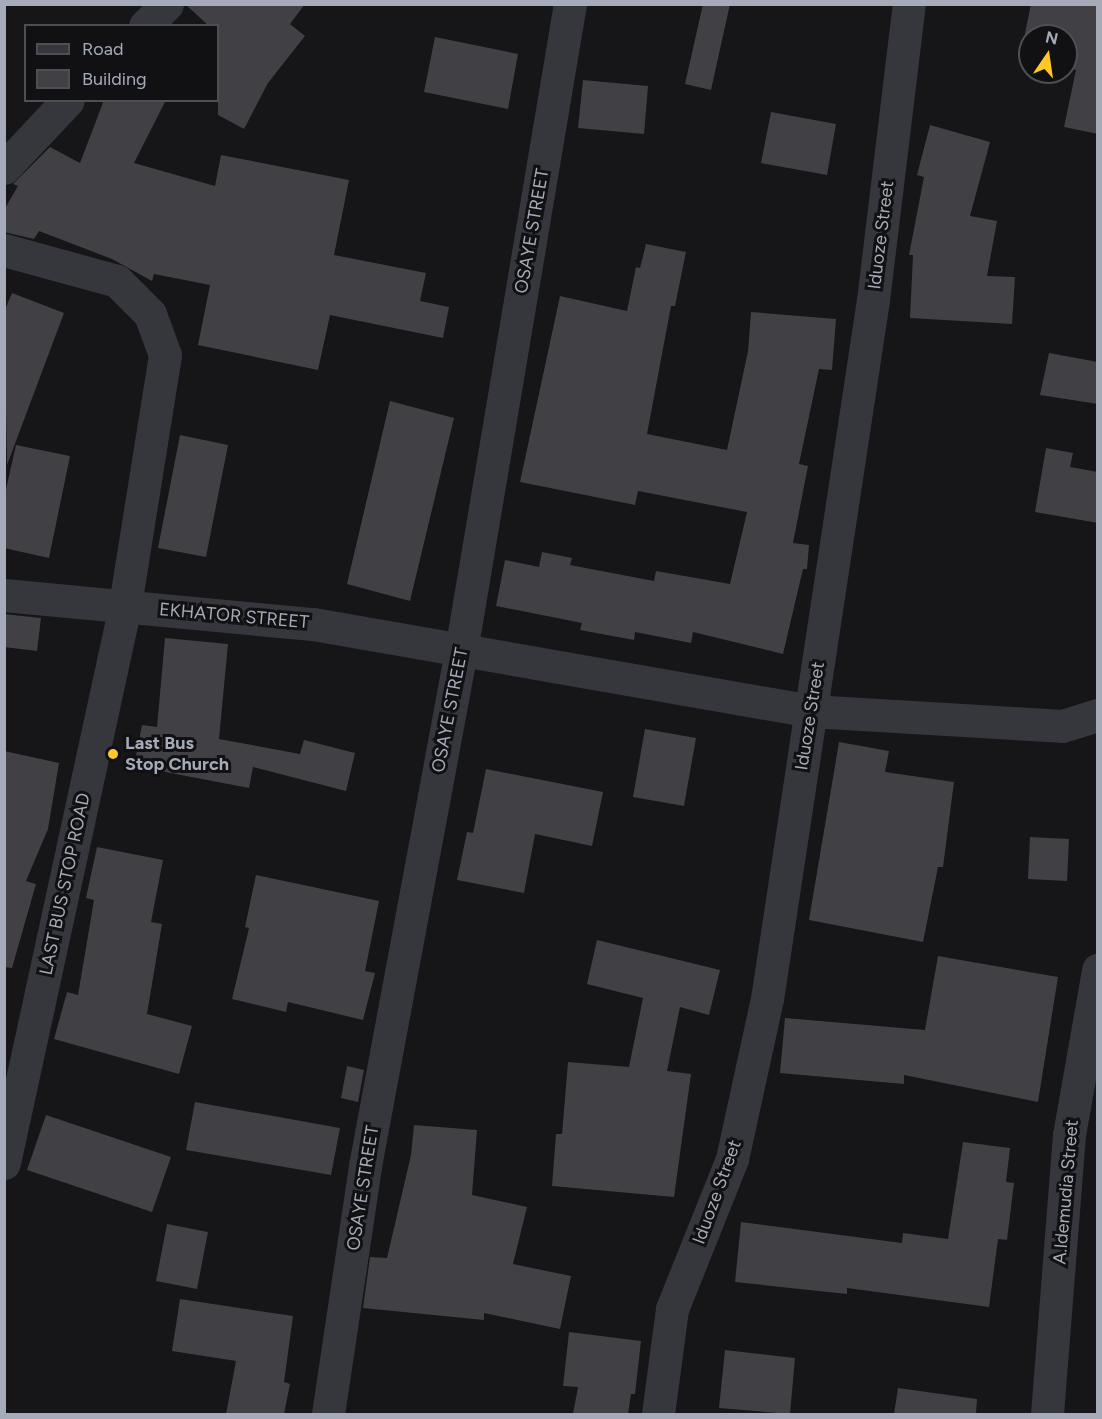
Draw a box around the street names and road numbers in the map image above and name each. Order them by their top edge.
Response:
street label: OSAYE STREET [510,167,554,295]
street label: Iduoze Street [864,179,898,291]
street label: EKHATOR STREET [158,599,310,633]
street label: OSAYE STREET [427,646,473,774]
street label: Iduoze Street [791,660,829,772]
street label: LAST BUS STOP ROAD [35,791,95,977]
street label: A.Idemudia Street [1049,1119,1083,1265]
street label: OSAYE STREET [342,1124,384,1252]
street label: Iduoze Street [688,1137,746,1247]

